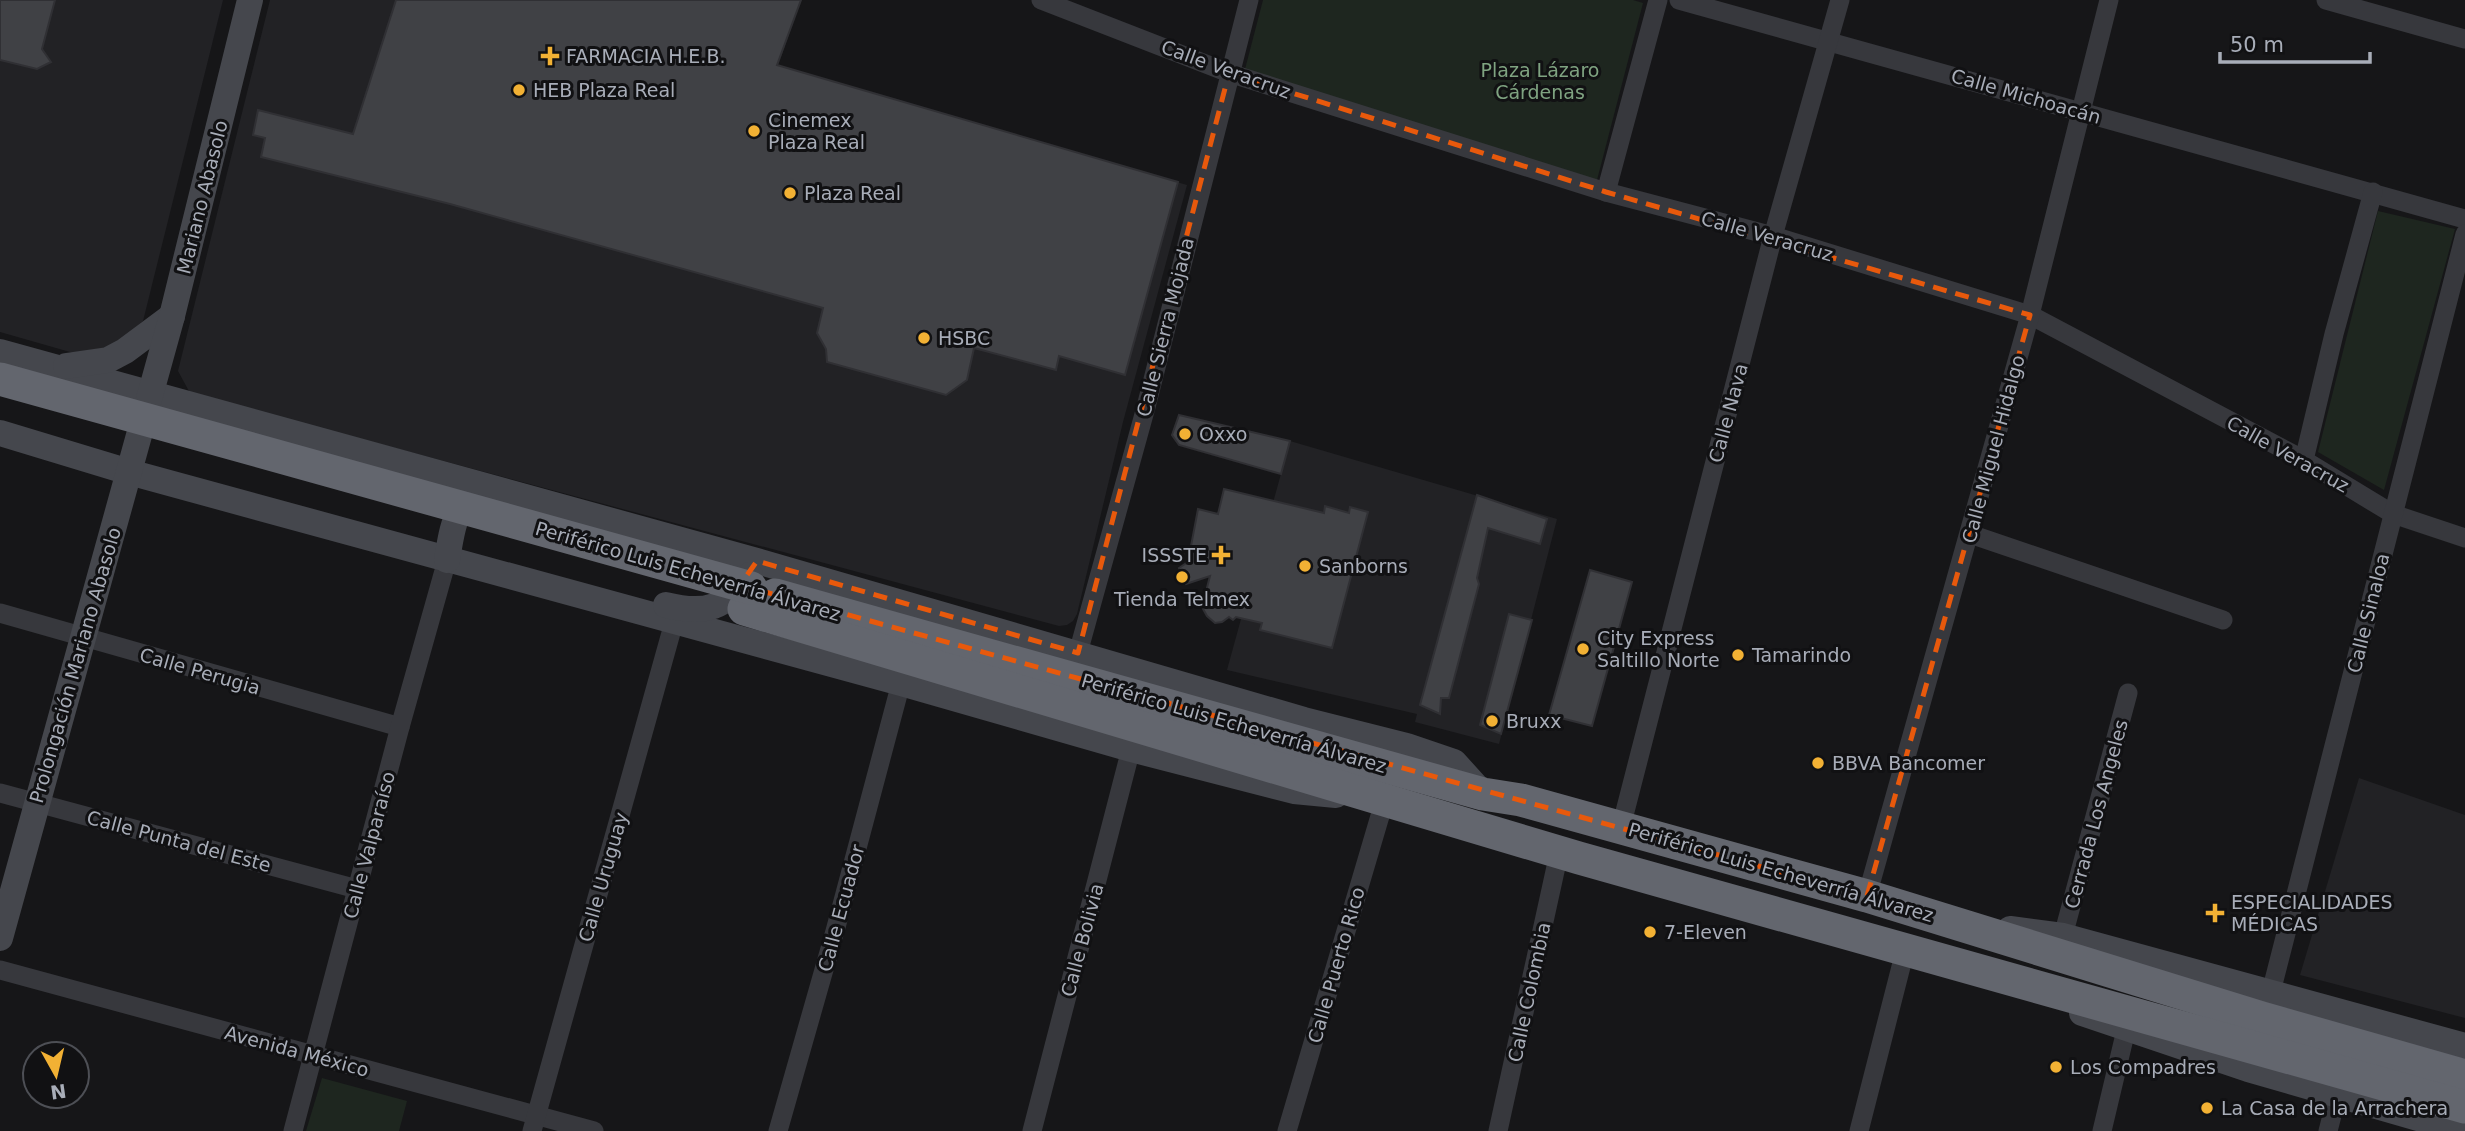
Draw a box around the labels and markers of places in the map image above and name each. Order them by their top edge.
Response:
place label: FARMACIA H.E.B. [566,45,725,67]
marker: FARMACIA H.E.B. [540,46,560,66]
place label: HEB Plaza Real [533,79,675,101]
marker: HEB Plaza Real [511,82,527,98]
place label: Cinemex Plaza Real [768,109,865,153]
marker: Cinemex Plaza Real [746,123,762,139]
place label: Plaza Real [804,182,901,204]
marker: Plaza Real [782,185,798,201]
place label: HSBC [938,327,990,349]
marker: HSBC [916,330,932,346]
place label: Oxxo [1199,423,1247,445]
marker: Oxxo [1177,426,1193,442]
place label: ISSSTE [1142,544,1207,566]
marker: ISSSTE [1213,547,1229,563]
place label: Sanborns [1319,555,1408,577]
marker: Sanborns [1297,558,1313,574]
marker: Tienda Telmex [1174,569,1190,585]
place label: Tienda Telmex [1113,588,1250,610]
place label: City Express Saltillo Norte [1597,627,1720,671]
marker: City Express Saltillo Norte [1575,641,1591,657]
place label: Tamarindo [1751,644,1851,666]
marker: Tamarindo [1730,647,1746,663]
place label: Bruxx [1506,710,1561,732]
marker: Bruxx [1484,713,1500,729]
place label: BBVA Bancomer [1832,752,1985,774]
marker: BBVA Bancomer [1810,755,1826,771]
place label: ESPECIALIDADES MÉDICAS [2231,891,2393,935]
marker: ESPECIALIDADES MÉDICAS [2205,903,2225,923]
place label: 7-Eleven [1664,921,1747,943]
marker: 7-Eleven [1642,924,1658,940]
place label: Los Compadres [2070,1056,2216,1078]
marker: Los Compadres [2048,1059,2064,1075]
place label: La Casa de la Arrachera [2221,1097,2448,1119]
marker: La Casa de la Arrachera [2199,1100,2215,1116]

